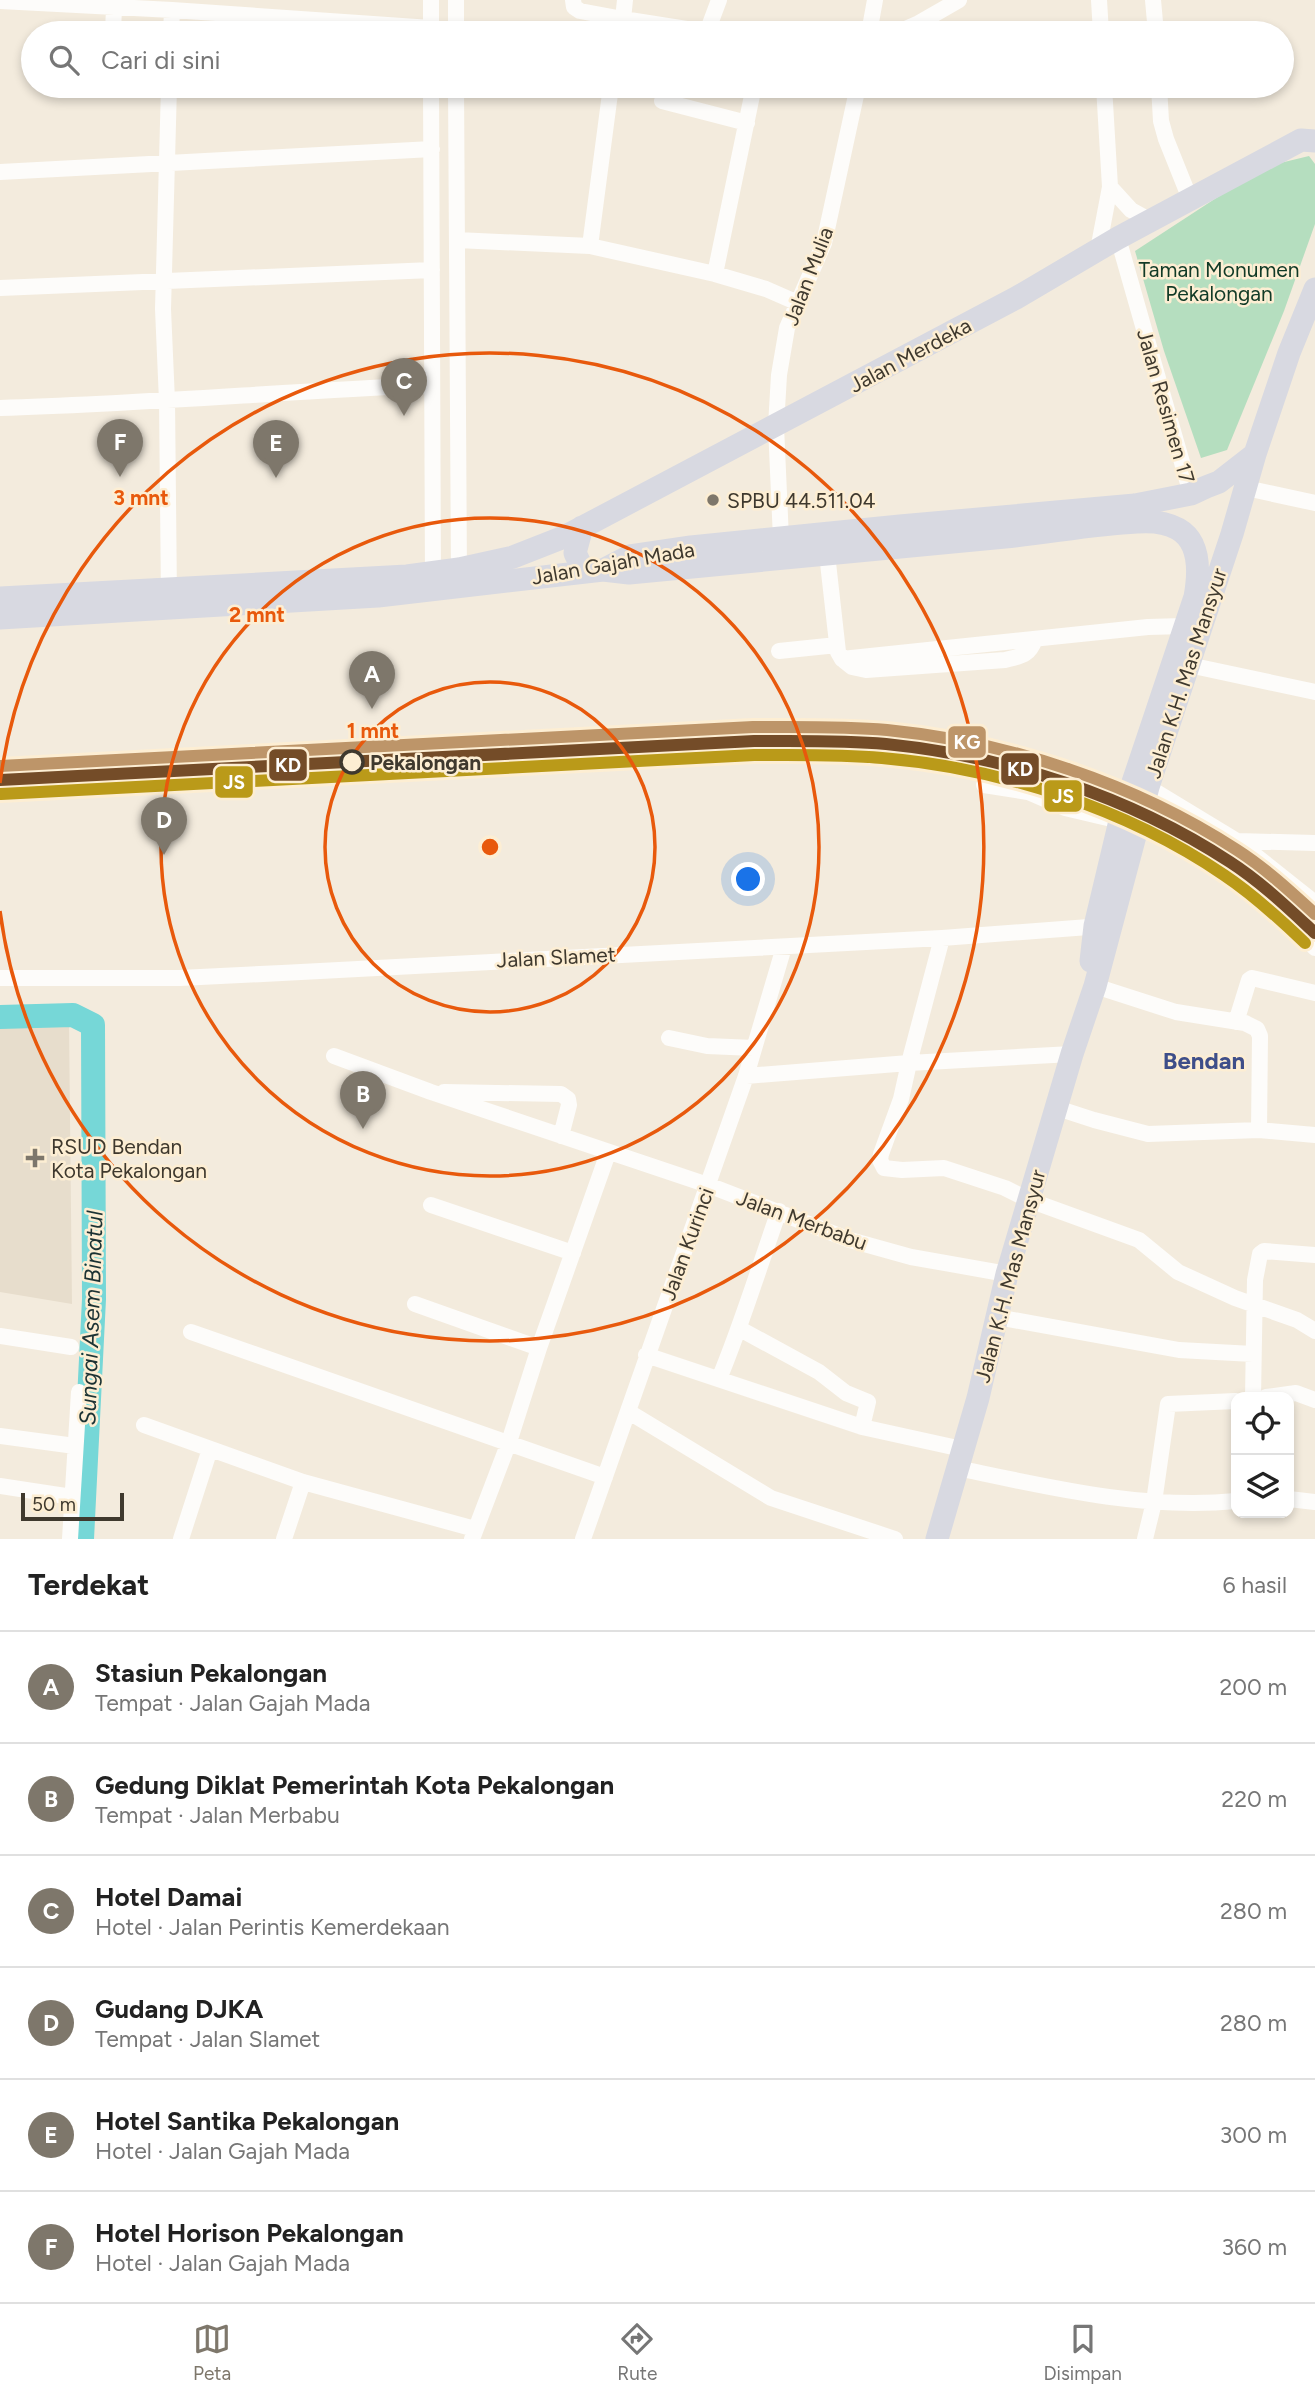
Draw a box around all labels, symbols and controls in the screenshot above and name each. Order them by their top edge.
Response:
search box [21,21,1294,98]
icon: search [45,41,83,79]
text: Cari di sini [101,44,221,76]
street label: Jalan Mulia [778,223,838,329]
park label: Taman Monumen Pekalongan [1139,257,1299,306]
street label: Jalan Merdeka [845,312,975,398]
street label: Jalan Resimen 17 [1132,326,1200,486]
pin: C [381,358,427,416]
pin: F [97,419,143,477]
pin: E [253,420,299,478]
text: 3 mnt [113,485,169,510]
place label: SPBU 44.511.04 [727,488,876,513]
marker: SPBU 44.511.04 [705,492,721,508]
street label: Jalan Gajah Mada [529,536,697,590]
street label: Jalan K.H. Mas Mansyur [1140,565,1232,781]
text: 2 mnt [229,602,285,627]
pin: A [349,651,395,709]
text: 1 mnt [347,718,399,743]
line badge: KG [947,725,987,759]
text: KG [954,731,980,754]
line badge: KD [268,748,308,782]
marker: Pekalongan [340,750,364,774]
place label: Pekalongan [370,750,481,775]
line badge: KD [1000,752,1040,786]
text: KD [275,754,301,777]
text: KD [1007,758,1033,781]
line badge: JS [214,765,254,799]
text: JS [223,771,245,794]
line badge: JS [1043,779,1083,813]
text: JS [1052,785,1074,808]
pin: D [141,797,187,855]
centre of rings [478,835,502,859]
your location [731,862,765,896]
street label: Jalan Slamet [496,941,616,973]
district label: Bendan [1163,1046,1245,1075]
pin: B [340,1071,386,1129]
place label: RSUD Bendan Kota Pekalongan [51,1134,207,1183]
marker: RSUD Bendan Kota Pekalongan [25,1148,45,1168]
street label: Jalan K.H. Mas Mansyur [970,1167,1050,1385]
street label: Jalan Kurinci [655,1184,719,1304]
street label: Jalan Merbabu [733,1185,871,1255]
water label: Sungai Asem Binatul [73,1209,109,1426]
map controls [1231,1392,1294,1518]
button: locate [1231,1392,1294,1455]
button: layers [1231,1455,1294,1518]
scale bar [21,1490,124,1522]
text: 50 m [32,1493,76,1516]
text: Terdekat [28,1566,149,1603]
text: 6 hasil [1223,1571,1287,1599]
text: Stasiun Pekalongan [95,1657,327,1689]
text: A [43,1673,59,1701]
text: 200 m [1219,1673,1287,1701]
text: Tempat · Jalan Gajah Mada [95,1689,371,1717]
text: Gedung Diklat Pemerintah Kota Pekalongan [95,1769,614,1801]
text: B [44,1785,58,1813]
text: 220 m [1221,1785,1287,1813]
text: Tempat · Jalan Merbabu [95,1801,340,1829]
text: Hotel Damai [95,1881,242,1913]
text: C [43,1897,59,1925]
text: 280 m [1220,1897,1287,1925]
text: Hotel · Jalan Perintis Kemerdekaan [95,1913,450,1941]
text: Gudang DJKA [95,1993,263,2025]
text: D [43,2009,59,2037]
text: 280 m [1220,2009,1287,2037]
text: Tempat · Jalan Slamet [95,2025,320,2053]
text: Hotel Santika Pekalongan [95,2105,399,2137]
text: E [44,2121,58,2149]
text: 300 m [1220,2121,1287,2149]
text: Hotel · Jalan Gajah Mada [95,2137,350,2165]
text: Hotel Horison Pekalongan [95,2217,404,2249]
text: F [45,2233,57,2261]
text: 360 m [1221,2233,1287,2261]
text: Hotel · Jalan Gajah Mada [95,2249,350,2277]
tab: Peta [193,2320,231,2385]
tab: Rute [617,2320,657,2385]
tab: Disimpan [1043,2320,1122,2385]

